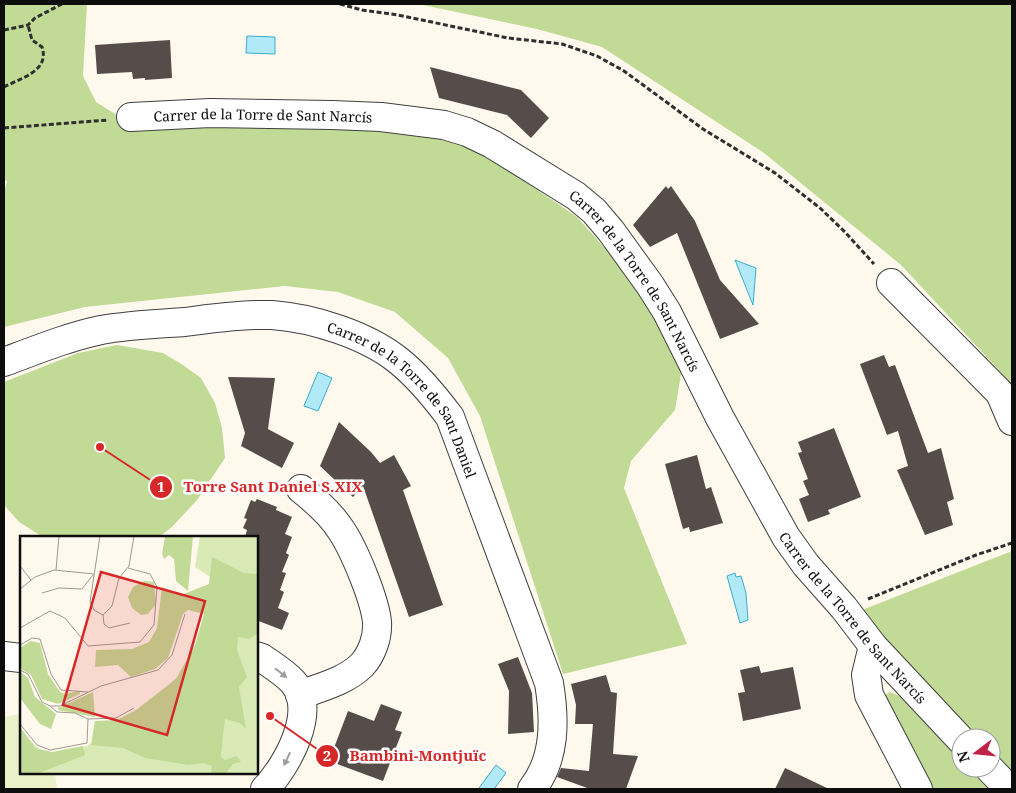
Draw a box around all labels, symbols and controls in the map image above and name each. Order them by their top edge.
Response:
street label: Carrer de la Torre de Sant Narcís [153,103,373,126]
street label: Carrer de la Torre de Sant Narcís [566,185,705,375]
street label: Carrer de la Torre de Sant Daniel [325,317,481,481]
callout: Torre Sant Daniel S.XIX [149,472,373,502]
text: 1 [157,476,165,496]
text: Torre Sant Daniel S.XIX [184,476,362,496]
street label: Carrer de la Torre de Sant Narcís [775,528,931,707]
inset map [20,536,258,773]
one-way arrow [274,667,287,678]
north arrow [951,728,1001,778]
callout: Bambini-Montjuïc [315,741,496,771]
text: 2 [323,745,331,765]
text: Bambini-Montjuïc [350,745,486,765]
text: N [952,749,974,765]
one-way arrow [283,751,292,766]

